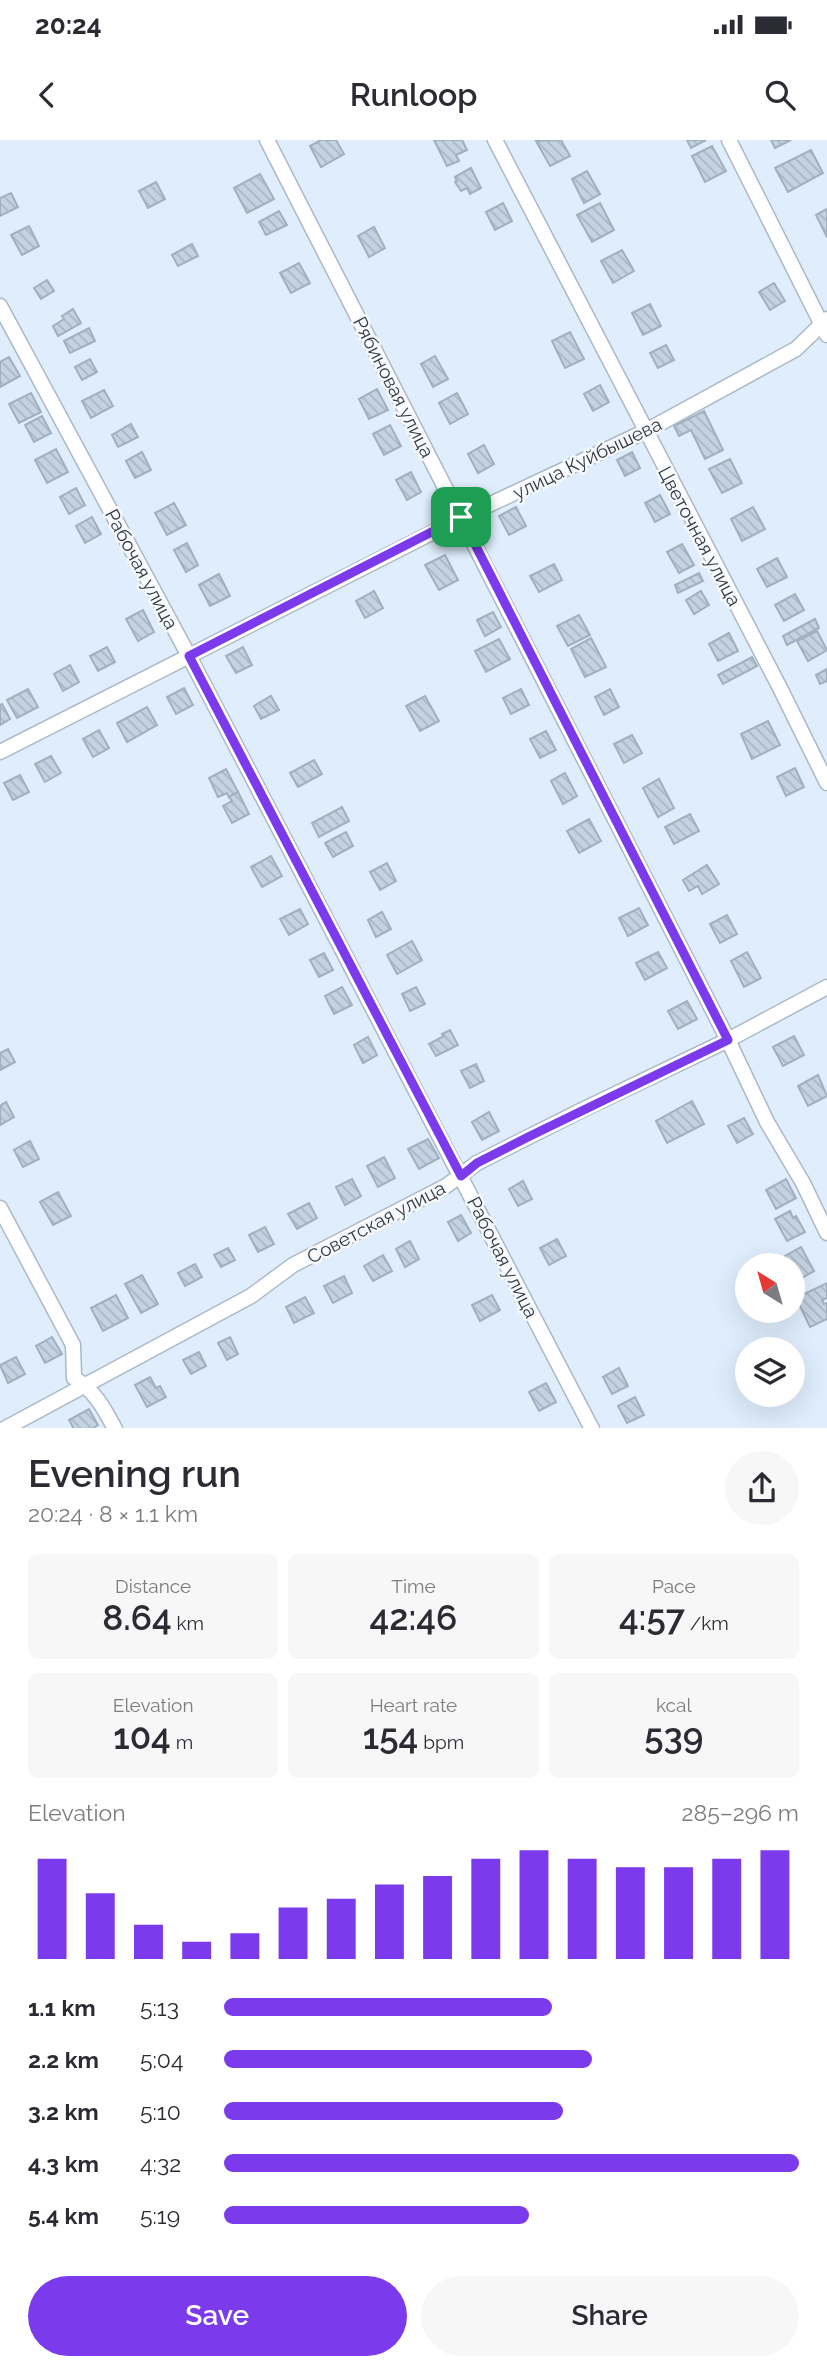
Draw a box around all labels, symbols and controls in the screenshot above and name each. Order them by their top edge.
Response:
text: 20:24 [35,10,102,40]
icon: back [28,76,66,114]
text: Runloop [350,76,477,113]
icon: search [761,76,799,114]
street label: Рябиновая улица [349,313,439,461]
street label: улица Куйбышева [509,412,665,504]
street label: Цветочная улица [654,463,746,609]
pin [431,487,491,547]
icon: arrive [442,498,480,536]
street label: Рабочая улица [101,505,183,633]
street label: Советская улица [303,1176,449,1268]
street label: Рабочая улица [463,1193,543,1321]
north arrow [735,1253,805,1323]
map controls [735,1253,805,1407]
button: layers [735,1337,805,1407]
text: Evening run [28,1451,241,1496]
button: share [725,1451,799,1525]
text: 20:24 · 8 × 1.1 km [28,1500,198,1527]
text: Distance [115,1575,191,1597]
text: Time [391,1575,436,1597]
text: Pace [652,1575,696,1597]
text: 8.64 [102,1597,172,1638]
text: 42:46 [370,1597,457,1638]
text: 4:57 [619,1597,685,1638]
text: km [172,1612,204,1634]
text: /km [685,1612,729,1634]
text: Elevation [113,1694,194,1716]
text: Heart rate [370,1694,457,1716]
text: kcal [656,1694,692,1716]
text: 104 [113,1716,171,1757]
text: 154 [363,1716,418,1757]
text: 539 [644,1716,703,1757]
text: m [171,1731,193,1753]
text: bpm [418,1731,464,1753]
text: Elevation [28,1799,126,1826]
text: 285–296 m [682,1799,799,1826]
text: 1.1 km [28,1994,96,2021]
text: 5:13 [140,1994,179,2021]
text: 2.2 km [28,2046,99,2073]
text: 5:04 [140,2046,184,2073]
text: 3.2 km [28,2098,99,2125]
text: 5:10 [140,2098,181,2125]
text: 4.3 km [28,2150,99,2177]
text: 4:32 [140,2150,181,2177]
text: 5.4 km [28,2202,99,2229]
text: 5:19 [140,2202,180,2229]
button: Save [28,2276,407,2356]
button: Share [421,2276,799,2356]

